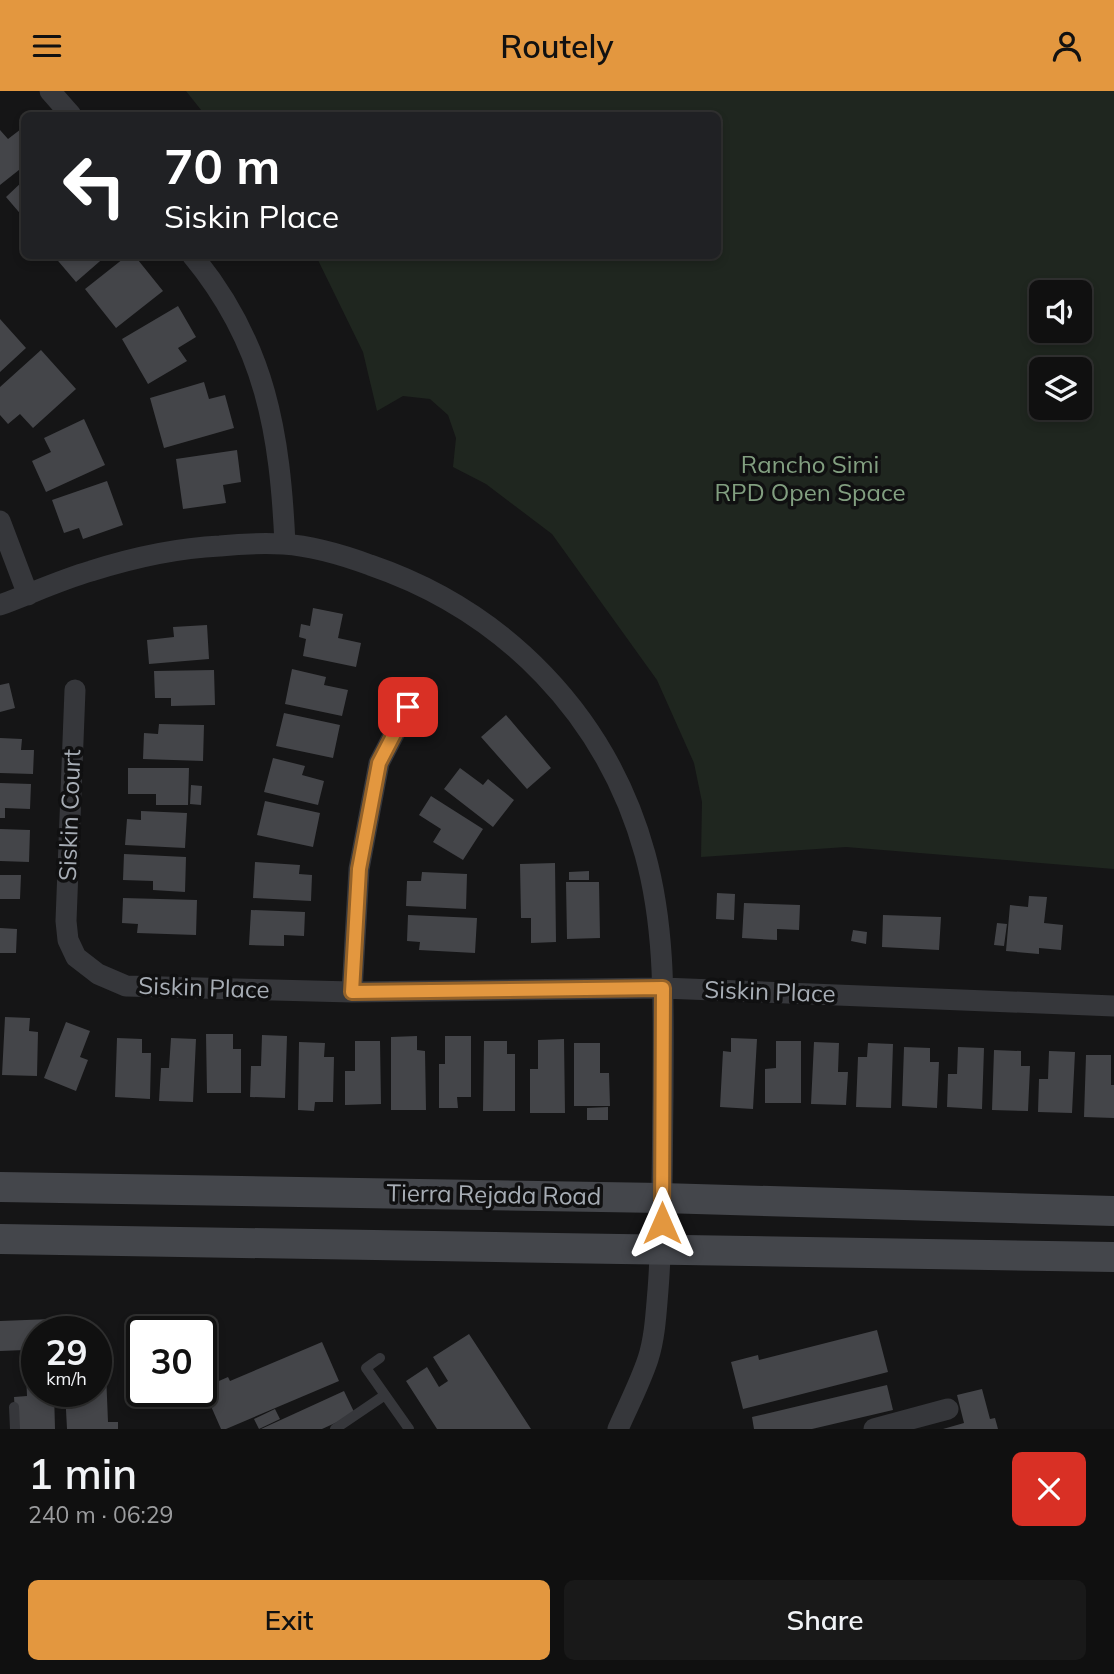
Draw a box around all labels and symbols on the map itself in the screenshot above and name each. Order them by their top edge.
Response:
park label: Rancho Simi RPD Open Space [714,449,906,507]
pin [378,677,438,737]
street label: Siskin Court [52,749,86,881]
street label: Siskin Place [138,970,270,1004]
street label: Siskin Place [704,974,836,1008]
street label: Tierra Rejada Road [386,1177,602,1211]
position arrow [625,1186,699,1260]
speed limit sign: 30 [126,1316,217,1407]

